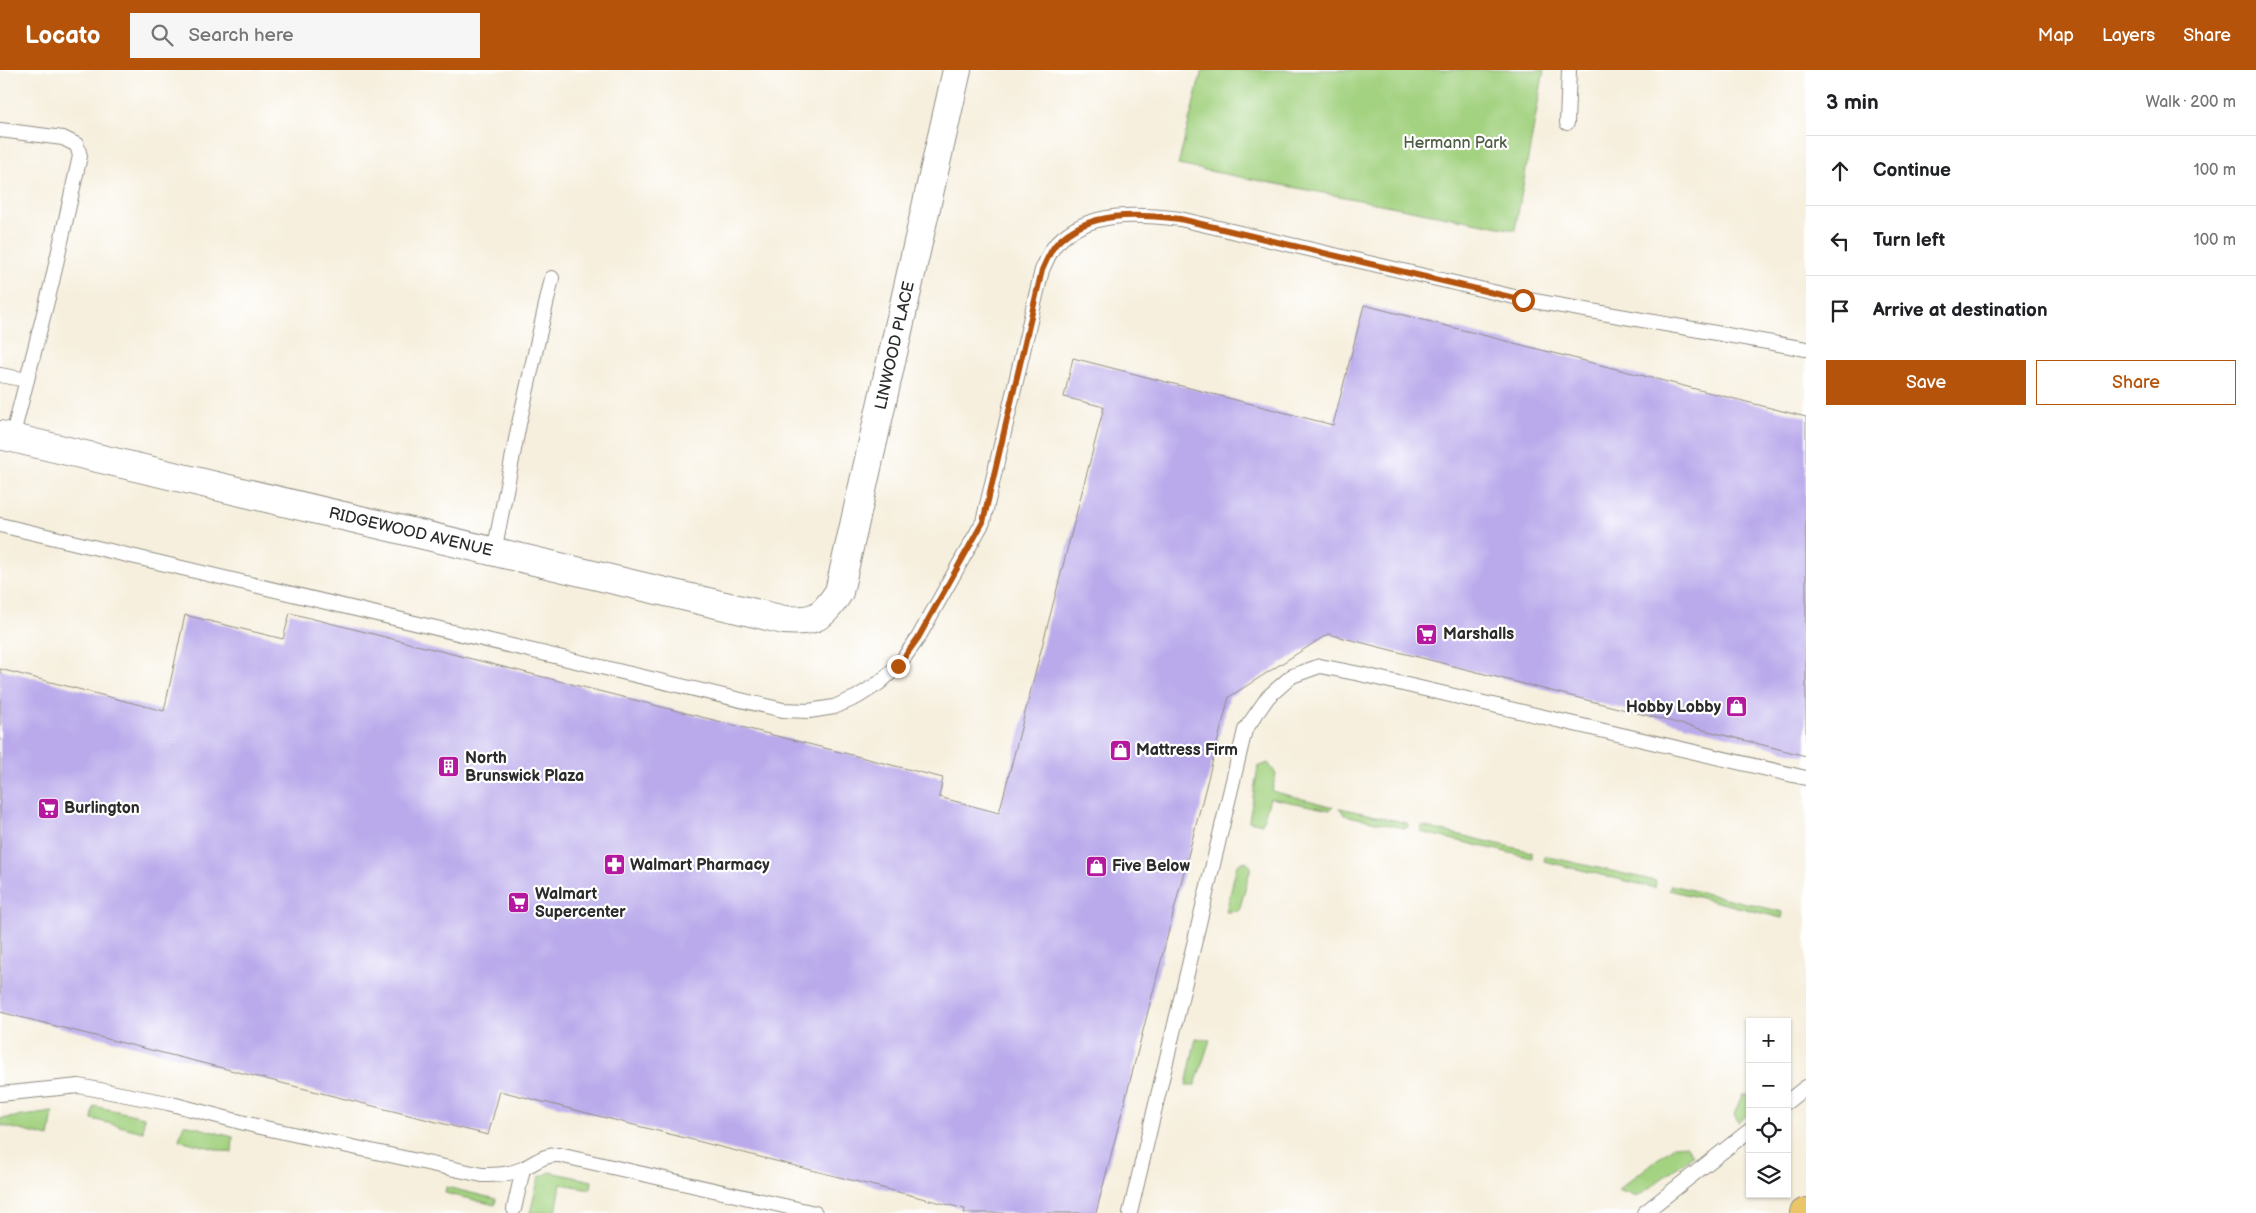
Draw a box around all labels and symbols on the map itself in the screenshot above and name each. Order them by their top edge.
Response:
park label: Hermann Park [1403,134,1507,153]
street label: LINWOOD PLACE [871,279,918,412]
route start [1512,289,1535,312]
street label: RIDGEWOOD AVENUE [327,503,495,560]
supermarket icon: Marshalls [1415,622,1439,646]
place label: Marshalls [1443,625,1514,644]
route end [887,655,910,678]
shop icon: Hobby Lobby [1725,695,1749,719]
place label: Hobby Lobby [1626,698,1722,717]
shop icon: Mattress Firm [1108,738,1132,762]
place label: Mattress Firm [1136,741,1238,760]
place label: North Brunswick Plaza [465,749,584,786]
building icon: North Brunswick Plaza [437,755,461,779]
supermarket icon: Burlington [36,796,60,820]
place label: Burlington [64,799,140,818]
pharmacy icon: Walmart Pharmacy [602,853,626,877]
shop icon: Five Below [1084,854,1108,878]
place label: Walmart Pharmacy [630,856,770,875]
place label: Five Below [1112,857,1190,876]
place label: Walmart Supercenter [535,885,626,922]
supermarket icon: Walmart Supercenter [507,891,531,915]

